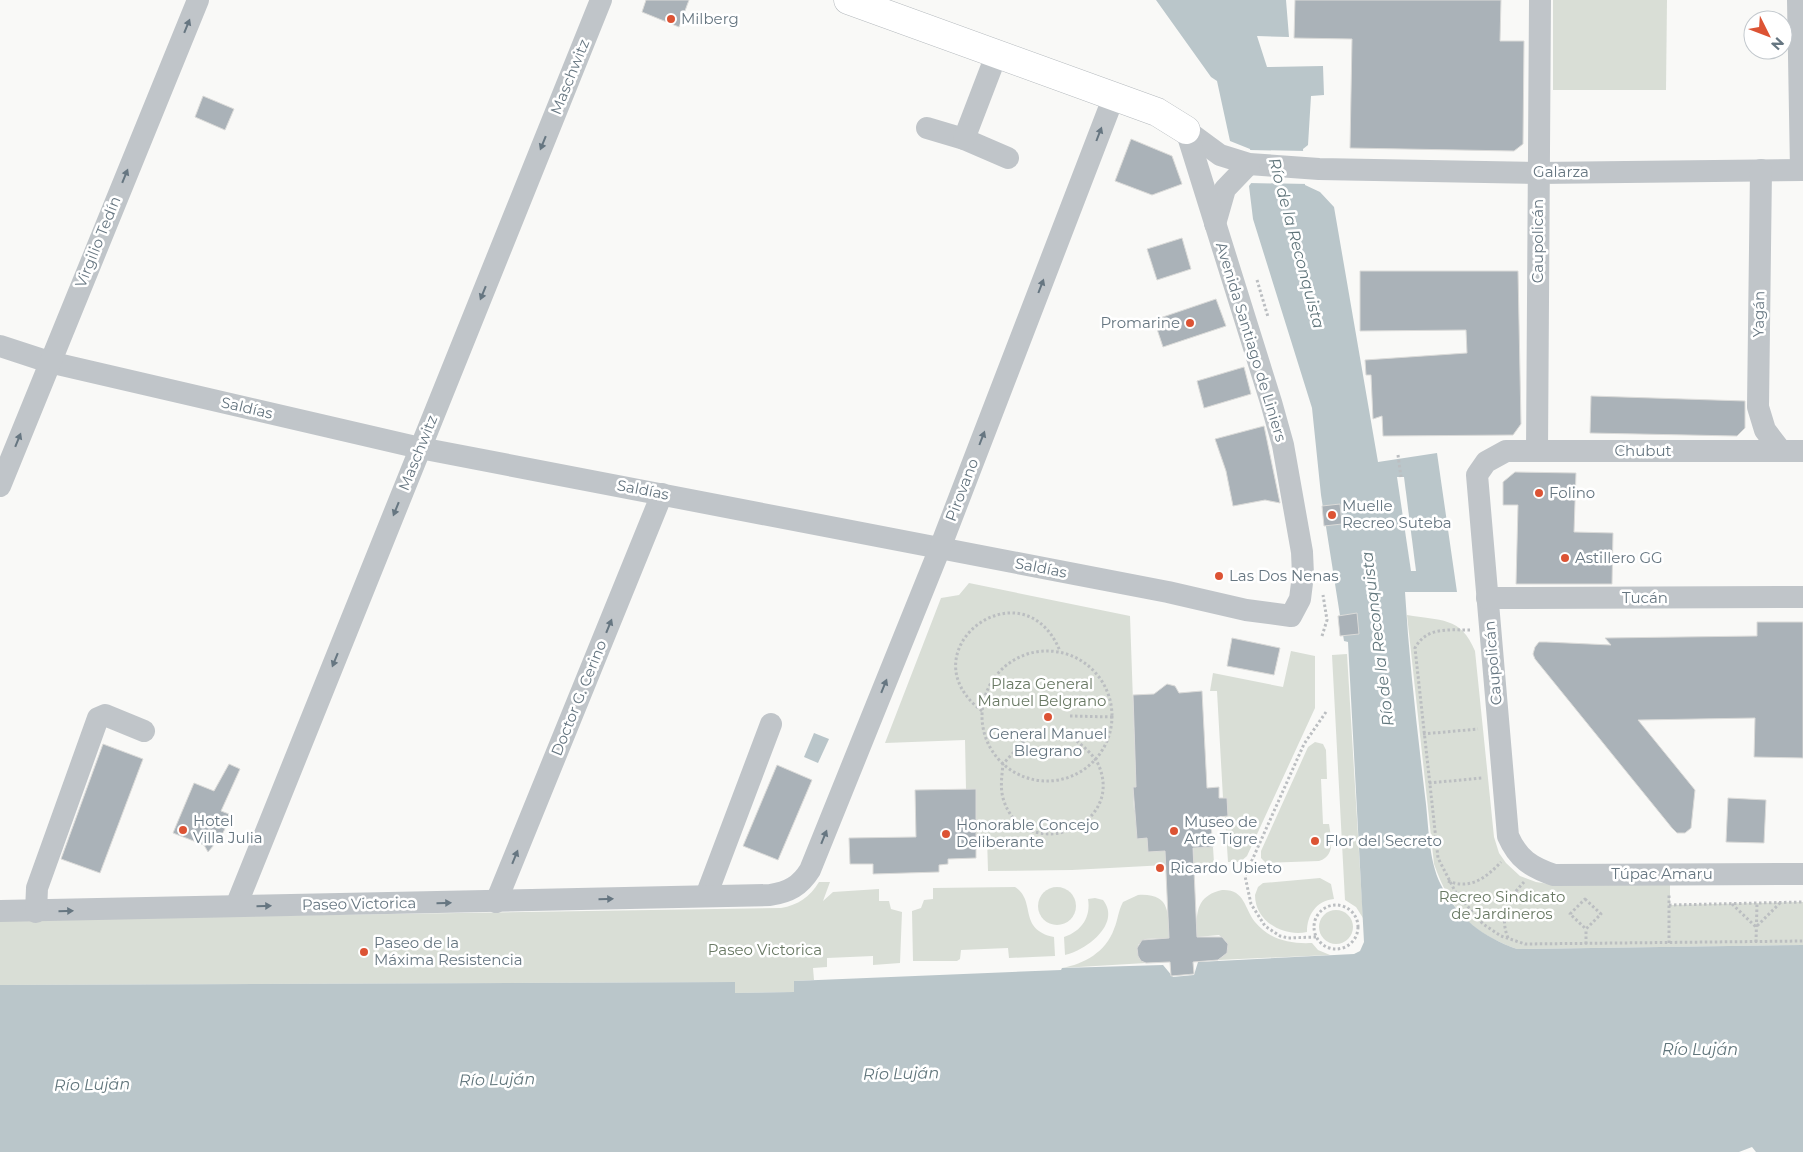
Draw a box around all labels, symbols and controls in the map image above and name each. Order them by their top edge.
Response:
place label: Milberg [681,9,739,28]
north arrow [1743,10,1793,60]
marker: Milberg [665,13,677,25]
one-way arrow [183,18,191,33]
text: N [1767,33,1788,54]
street label: Maschwitz [546,36,593,117]
one-way arrow [1095,126,1103,141]
one-way arrow [539,135,547,150]
water label: Río de la Reconquista [1265,156,1328,331]
street label: Galarza [1533,162,1589,181]
one-way arrow [122,169,130,183]
street label: Virgilio Tedín [71,193,125,290]
street label: Caupolicán [1528,199,1547,283]
street label: Avenida Santiago de Liniers [1212,240,1291,444]
one-way arrow [1037,279,1045,293]
one-way arrow [478,286,486,300]
street label: Yagán [1749,290,1768,337]
place label: Promarine [1100,313,1180,332]
marker: Promarine [1184,317,1196,329]
street label: Saldías [219,392,275,423]
street label: Maschwitz [394,412,441,493]
one-way arrow [979,430,986,445]
one-way arrow [14,432,22,447]
street label: Chubut [1614,441,1672,460]
street label: Pirovano [941,456,982,524]
street label: Saldías [616,475,671,504]
place label: Folino [1549,483,1595,502]
marker: Folino [1533,487,1545,499]
place label: Muelle Recreo Suteba [1342,496,1452,532]
one-way arrow [391,502,399,516]
marker: Muelle Recreo Suteba [1326,509,1338,521]
place label: Astillero GG [1575,548,1663,567]
water label: Río de la Reconquista [1357,550,1398,727]
marker: Astillero GG [1559,552,1571,564]
street label: Saldías [1014,553,1069,582]
place label: Las Dos Nenas [1229,566,1339,585]
marker: Las Dos Nenas [1213,570,1225,582]
street label: Tucán [1622,588,1668,607]
one-way arrow [605,619,613,633]
street label: Caupolicán [1479,620,1506,706]
street label: Doctor G. Cerino [547,637,610,758]
one-way arrow [331,653,339,668]
park label: Plaza General Manuel Belgrano [978,674,1106,710]
one-way arrow [881,679,889,693]
marker: General Manuel Blegrano [1042,711,1054,723]
place label: General Manuel Blegrano [989,724,1107,760]
place label: Hotel Villa Julia [193,811,263,847]
place label: Museo de Arte Tigre [1184,812,1258,848]
place label: Honorable Concejo Deliberante [956,815,1099,851]
marker: Hotel Villa Julia [177,824,189,836]
marker: Museo de Arte Tigre [1168,825,1180,837]
marker: Honorable Concejo Deliberante [940,828,952,840]
one-way arrow [820,830,828,844]
place label: Flor del Secreto [1325,831,1442,850]
marker: Flor del Secreto [1309,835,1321,847]
one-way arrow [511,850,519,864]
place label: Ricardo Ubieto [1170,858,1282,877]
marker: Ricardo Ubieto [1154,862,1166,874]
street label: Túpac Amaru [1611,864,1713,883]
park label: Recreo Sindicato de Jardineros [1439,887,1565,923]
street label: Paseo Victorica [302,893,416,914]
one-way arrow [598,894,614,902]
one-way arrow [436,899,452,907]
one-way arrow [256,902,272,910]
one-way arrow [58,907,74,915]
place label: Paseo de la Máxima Resistencia [374,933,523,969]
park label: Paseo Victorica [708,940,822,959]
marker: Paseo de la Máxima Resistencia [358,946,370,958]
water label: Río Luján [1662,1040,1738,1059]
water label: Río Luján [863,1063,939,1084]
water label: Río Luján [459,1069,535,1090]
water label: Río Luján [54,1074,130,1095]

